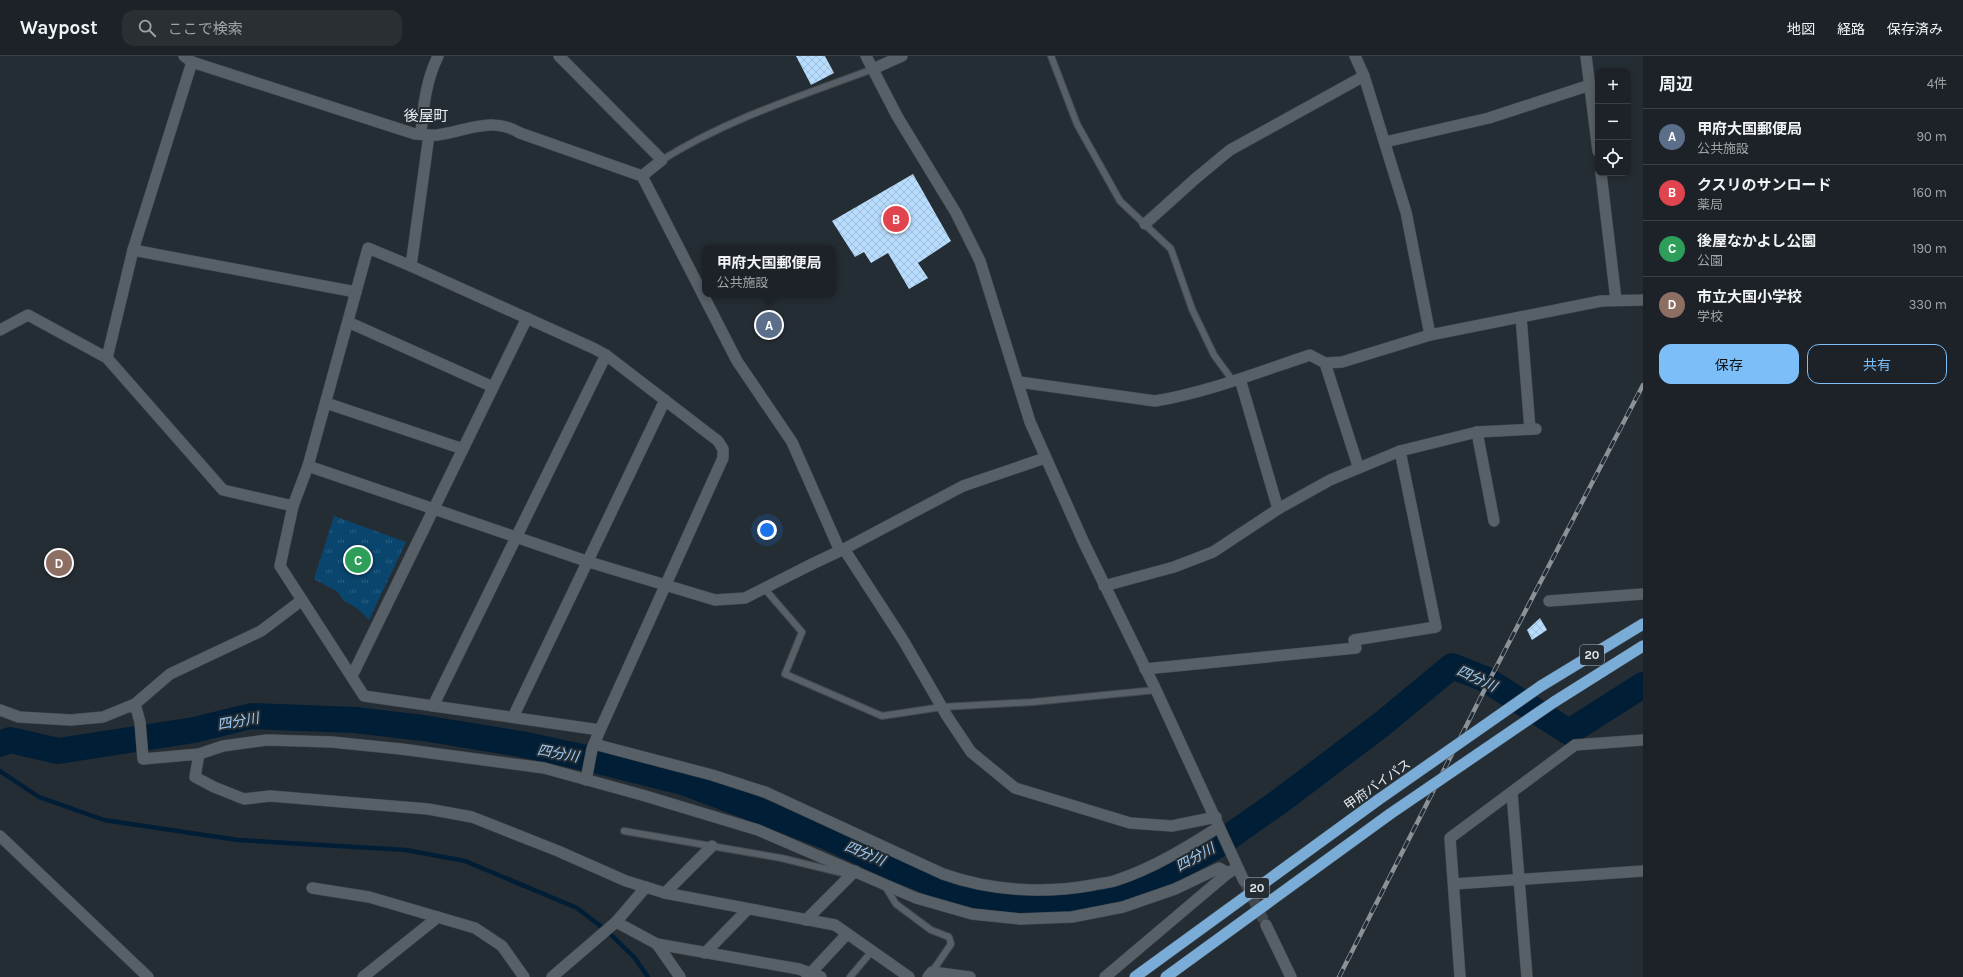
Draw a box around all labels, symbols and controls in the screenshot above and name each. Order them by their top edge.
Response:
search box [122,10,402,46]
text: Waypost [20,17,98,39]
icon: search [136,17,158,39]
text: ここで検索 [168,20,243,38]
text: 地図 [1787,21,1815,38]
text: 経路 [1837,21,1865,38]
text: 保存済み [1887,21,1943,38]
map controls [1595,68,1631,176]
button: + [1595,68,1631,104]
text: 周辺 [1659,74,1693,94]
text: 4件 [1927,76,1947,91]
button: − [1595,104,1631,140]
district label: 後屋町 [403,107,449,125]
text: 甲府大国郵便局 [1697,120,1802,138]
text: A [1668,129,1676,144]
text: 90 m [1916,129,1947,144]
button: locate [1595,140,1631,176]
text: 公共施設 [1697,141,1749,156]
text: クスリのサンロード [1697,176,1832,194]
text: B [1668,185,1676,200]
text: 160 m [1912,185,1947,200]
text: 薬局 [1697,197,1723,212]
pin: B [883,204,909,234]
text: 後屋なかよし公園 [1697,232,1816,250]
text: C [1668,241,1676,256]
text: 190 m [1912,241,1947,256]
popup [702,245,836,297]
text: 公園 [1697,253,1723,268]
text: 甲府大国郵便局 [716,254,822,272]
text: 公共施設 [716,275,769,290]
text: 市立大国小学校 [1697,288,1802,306]
text: D [1668,297,1676,312]
text: 330 m [1909,297,1947,312]
text: 学校 [1697,309,1723,324]
pin: A [756,310,782,340]
button: 保存 [1659,344,1799,384]
button: 共有 [1807,344,1947,384]
your location [757,520,777,540]
pin: C [345,545,371,575]
pin: D [46,548,72,578]
road number: 20 [1580,645,1604,665]
water label: 四分川 [1454,662,1501,696]
water label: 四分川 [216,709,262,734]
water label: 四分川 [536,741,582,766]
street label: 甲府バイパス [1341,756,1413,813]
water label: 四分川 [842,837,889,870]
water label: 四分川 [1173,839,1219,875]
road number: 20 [1245,878,1269,898]

